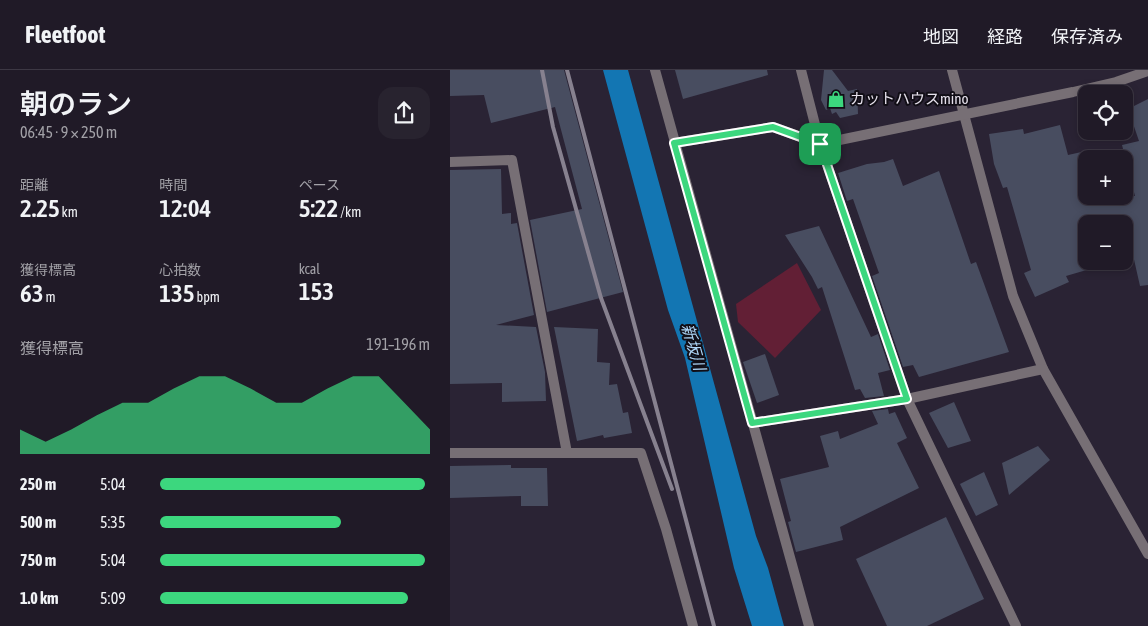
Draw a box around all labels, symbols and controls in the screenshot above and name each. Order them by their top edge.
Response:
text: Fleetfoot [25,21,105,48]
text: 地図 [923,26,959,47]
text: 経路 [987,26,1023,47]
text: 保存済み [1051,26,1123,47]
map controls [1078,85,1133,270]
button: locate [1078,85,1133,140]
button: share [378,87,430,139]
text: 朝のラン [20,88,132,120]
shop icon: カットハウスmino [826,89,846,109]
place label: カットハウスmino [850,90,969,107]
text: 06:45 · 9 × 250 m [20,123,117,141]
pin [799,123,841,165]
icon: arrive [806,130,834,158]
button: + [1078,150,1133,205]
text: 距離 [20,177,48,193]
text: 時間 [159,177,187,193]
text: ペース [299,177,340,193]
text: 2.25 [20,194,60,222]
text: 12:04 [159,194,211,222]
text: 5:22 [299,194,338,222]
text: km [60,204,78,220]
text: /km [338,204,361,220]
button: − [1078,215,1133,270]
text: kcal [299,261,320,277]
text: 獲得標高 [20,262,76,278]
text: 心拍数 [159,262,201,278]
text: 153 [299,277,334,305]
text: 63 [20,279,44,307]
text: 135 [159,279,195,307]
text: m [44,289,56,305]
text: bpm [195,289,220,305]
water label: 新坂川 [679,321,710,374]
text: 191–196 m [366,335,430,353]
text: 獲得標高 [20,339,84,357]
text: 250 m [20,475,56,493]
text: 5:04 [100,475,126,493]
text: 500 m [20,513,56,531]
text: 5:35 [100,513,125,531]
text: 750 m [20,551,56,569]
text: 5:04 [100,551,126,569]
text: 1.0 km [20,589,59,607]
text: 5:09 [100,589,126,607]

